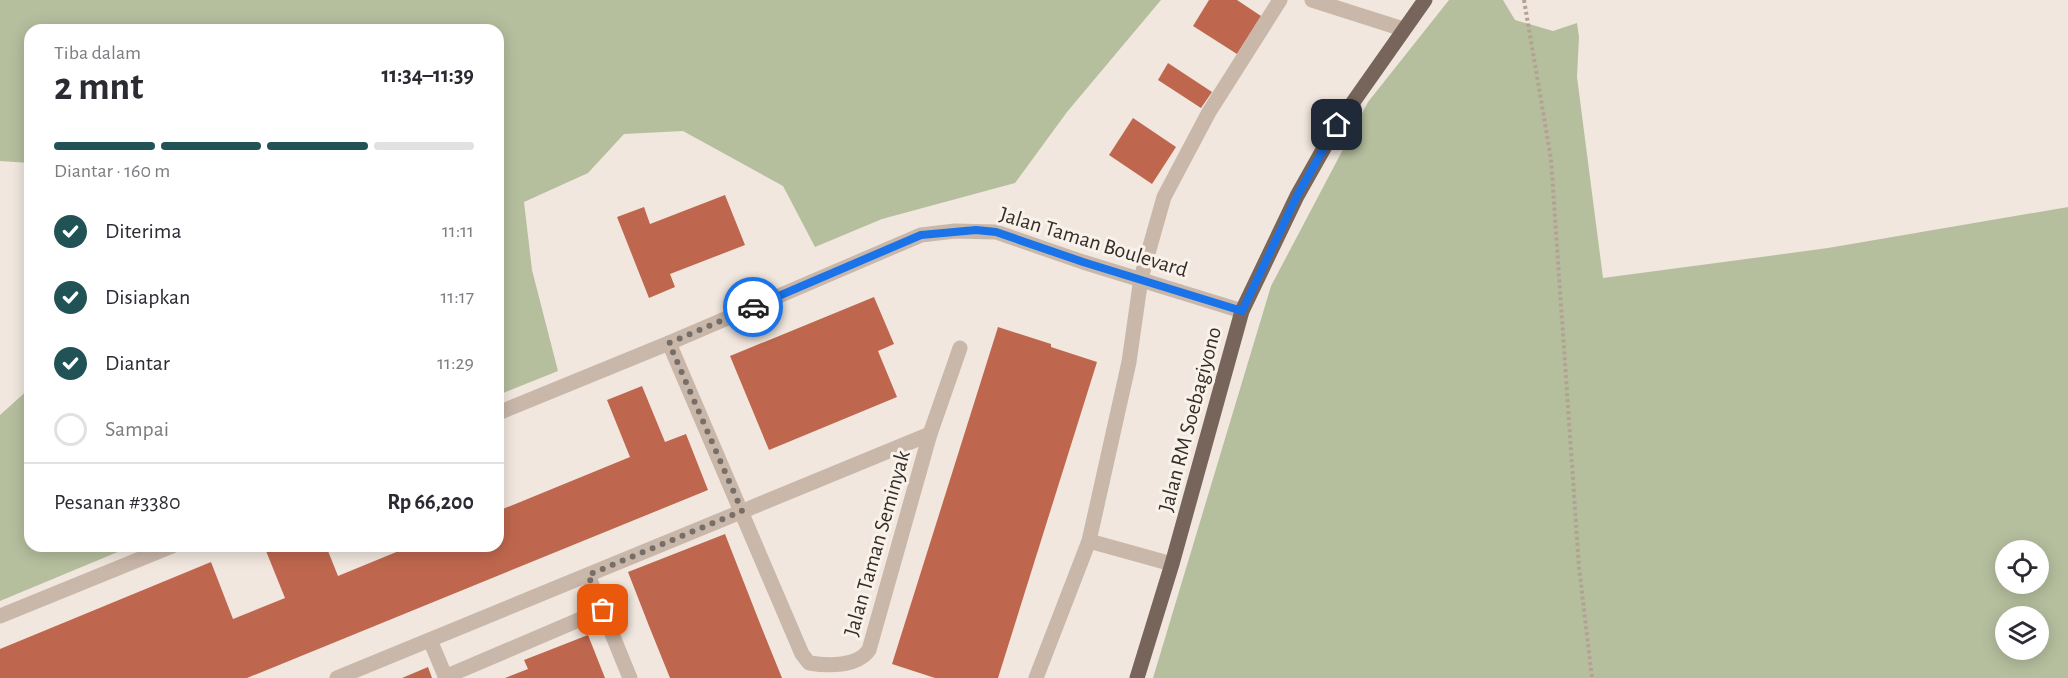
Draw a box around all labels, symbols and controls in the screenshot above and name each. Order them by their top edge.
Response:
text: Tiba dalam [54,43,141,63]
text: 11:34–11:39 [381,64,474,86]
text: 2 mnt [54,68,143,107]
pin [1311,99,1362,150]
icon: home [1320,108,1353,141]
text: Diantar · 160 m [54,161,170,181]
street label: Jalan Taman Boulevard [997,203,1190,281]
icon: check [54,215,87,248]
text: Diterima [105,220,182,242]
text: 11:11 [442,221,474,241]
courier [723,277,783,337]
icon: check [54,281,87,314]
text: Disiapkan [105,286,190,308]
text: 11:17 [440,287,474,307]
icon: car [737,291,770,324]
street label: Jalan RM Soebagiyono [1155,324,1225,514]
icon: check [54,347,87,380]
text: Diantar [105,352,170,374]
text: 11:29 [437,353,474,373]
text: Sampai [105,418,169,440]
street label: Jalan Taman Seminyak [840,448,914,639]
text: Pesanan #3380 [54,491,181,513]
text: Rp 66,200 [387,491,474,513]
map controls [1995,540,2049,660]
button: locate [1995,540,2049,594]
pin [577,584,628,635]
icon: bag [586,593,619,626]
button: layers [1995,606,2049,660]

